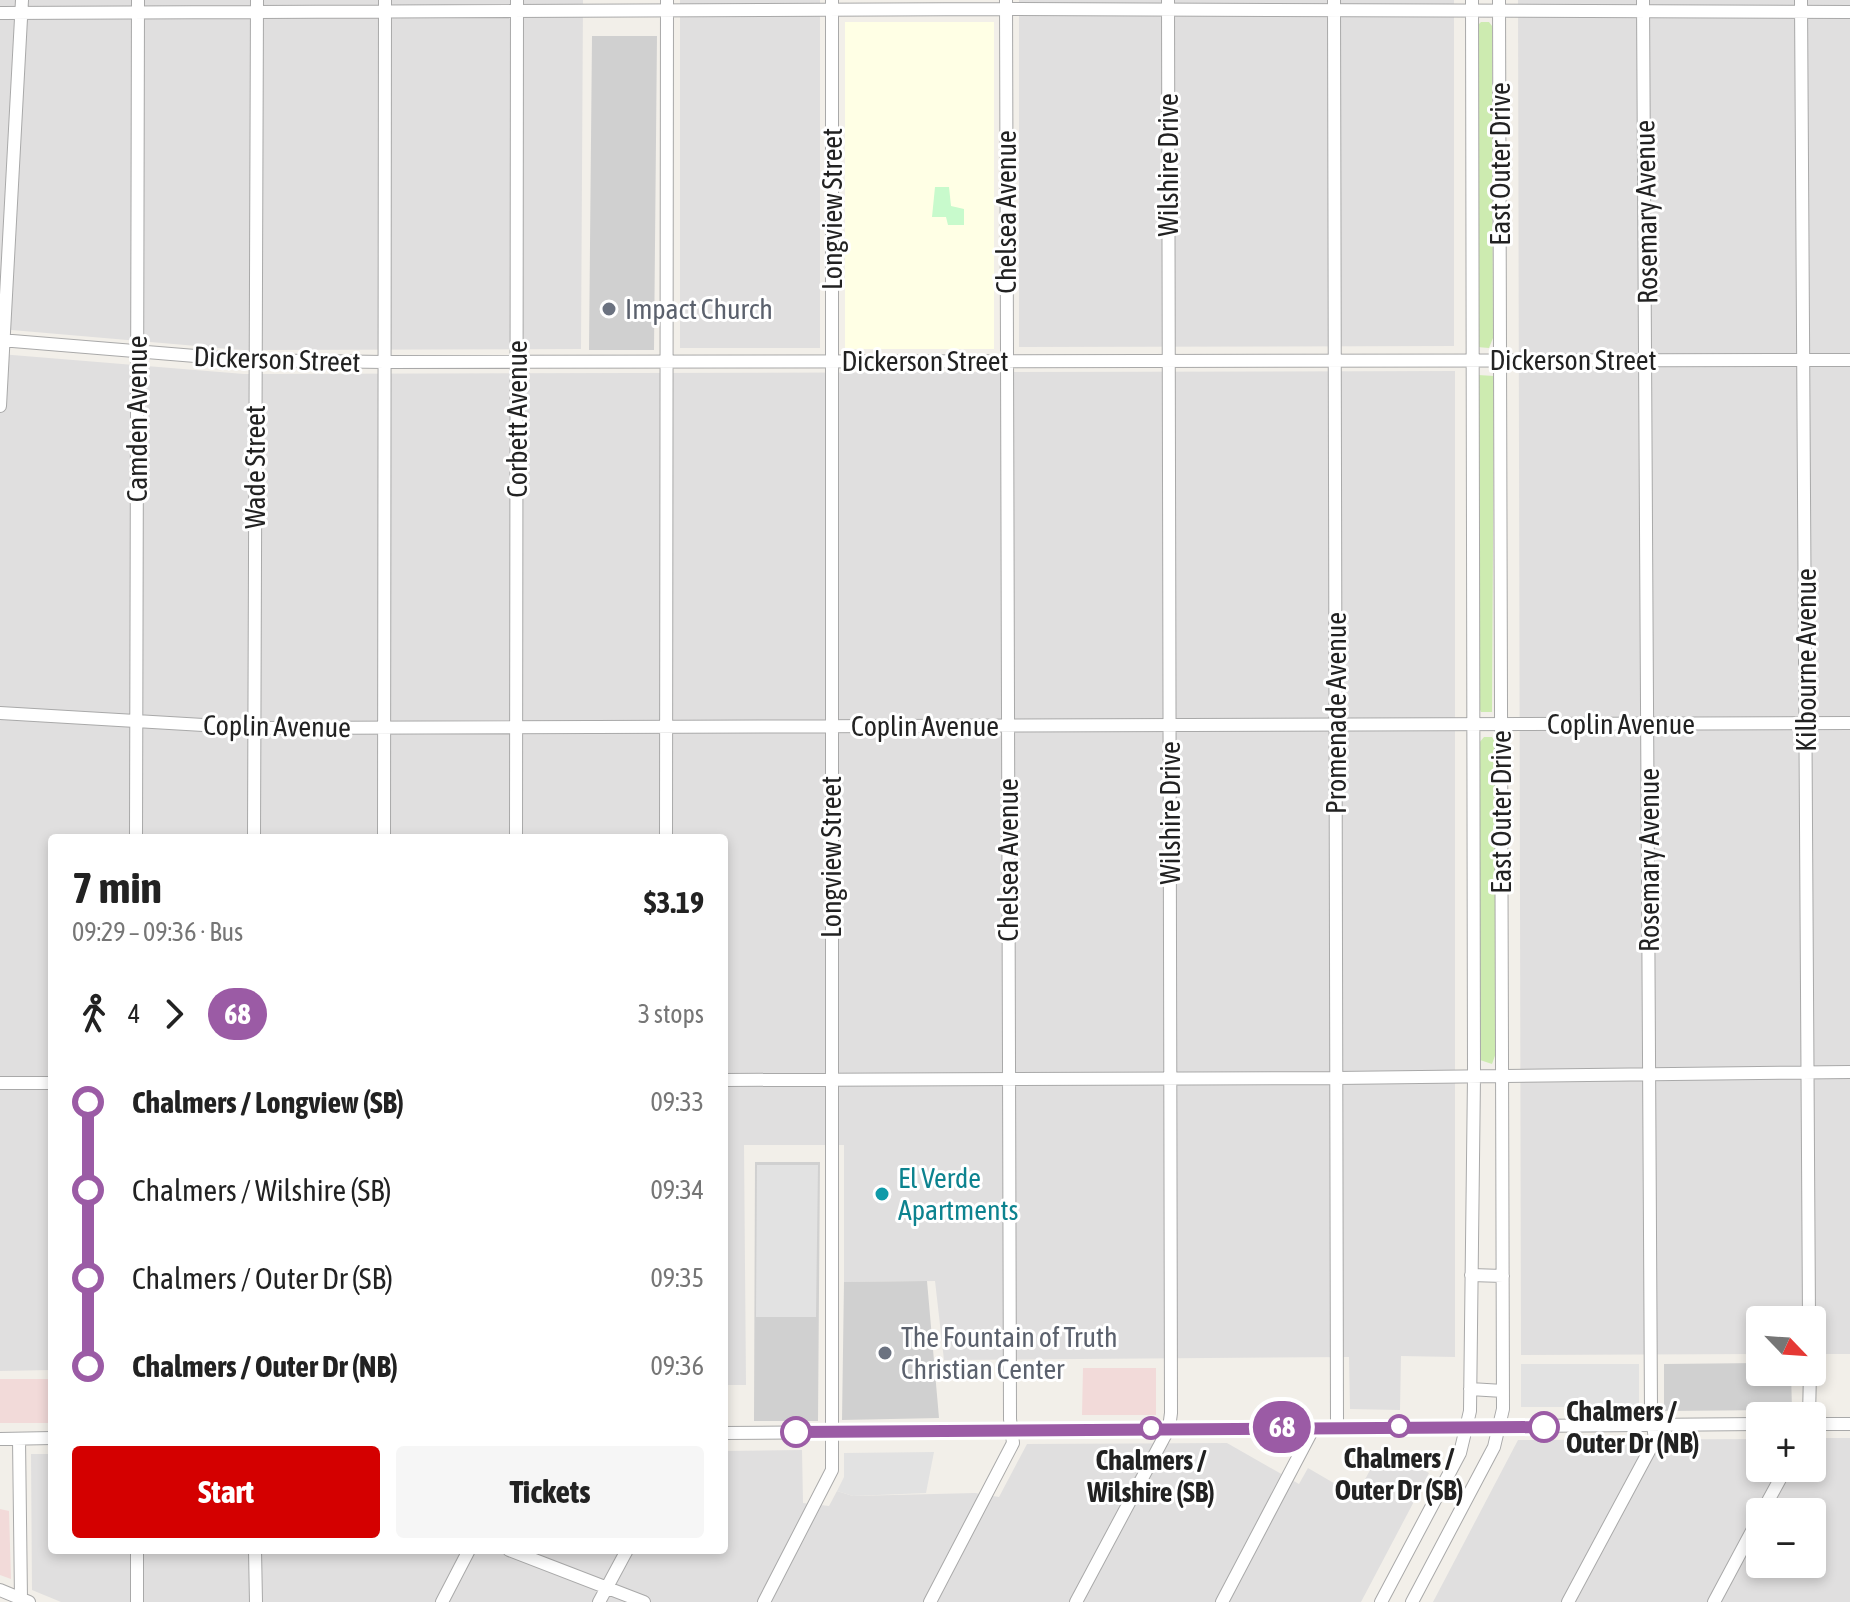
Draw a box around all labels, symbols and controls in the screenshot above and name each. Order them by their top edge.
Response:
street label: East Outer Drive [1484,82,1516,246]
street label: Wilshire Drive [1152,93,1184,237]
street label: Rosemary Avenue [1628,120,1664,304]
street label: Longview Street [816,128,848,290]
street label: Chelsea Avenue [990,130,1022,294]
place label: Impact Church [625,293,773,325]
marker: Impact Church [600,300,618,318]
street label: Camden Avenue [121,336,153,502]
street label: Dickerson Street [193,340,361,378]
street label: Corbett Avenue [501,340,533,498]
street label: Dickerson Street [1489,344,1657,376]
street label: Dickerson Street [841,345,1009,377]
street label: Wade Street [239,405,271,529]
street label: Kilbourne Avenue [1790,568,1822,752]
street label: Promenade Avenue [1320,612,1352,814]
street label: Coplin Avenue [1547,708,1695,740]
street label: Coplin Avenue [203,709,351,743]
street label: Coplin Avenue [851,710,999,742]
street label: East Outer Drive [1485,730,1517,894]
street label: Wilshire Drive [1154,741,1186,885]
street label: Rosemary Avenue [1633,768,1665,952]
street label: Longview Street [815,776,847,938]
street label: Chelsea Avenue [992,778,1024,942]
text: 7 min [72,862,162,912]
text: $3.19 [644,885,704,919]
text: 09:29 – 09:36 · Bus [72,917,243,947]
icon: walk [72,992,116,1036]
icon: forward [152,992,196,1036]
text: 68 [224,998,251,1030]
text: 4 [128,999,140,1029]
text: 3 stops [638,999,704,1029]
text: Chalmers / Longview (SB) [132,1085,404,1119]
text: 09:33 [650,1087,704,1117]
place label: El Verde Apartments [898,1162,1018,1226]
text: Chalmers / Wilshire (SB) [132,1173,391,1207]
text: 09:34 [650,1175,704,1205]
marker: El Verde Apartments [873,1185,891,1203]
text: Chalmers / Outer Dr (SB) [132,1261,393,1295]
text: 09:35 [650,1263,704,1293]
north arrow [1746,1306,1826,1386]
map controls [1746,1306,1826,1578]
place label: The Fountain of Truth Christian Center [901,1321,1118,1385]
marker: The Fountain of Truth Christian Center [876,1344,894,1362]
text: Chalmers / Outer Dr (NB) [132,1349,398,1383]
text: 09:36 [650,1351,704,1381]
place label: Chalmers / Outer Dr (NB) [1566,1395,1699,1459]
line badge: 68 [1246,1401,1318,1453]
button: + [1746,1402,1826,1482]
text: 68 [1269,1411,1295,1443]
marker: Chalmers / Outer Dr (NB) [1529,1412,1559,1442]
marker: Chalmers / Outer Dr (SB) [1388,1415,1410,1437]
unlabelled marker [781,1417,811,1447]
marker: Chalmers / Wilshire (SB) [1140,1417,1162,1439]
place label: Chalmers / Outer Dr (SB) [1335,1442,1463,1506]
place label: Chalmers / Wilshire (SB) [1086,1444,1215,1508]
button: Start [72,1446,380,1538]
button: Tickets [396,1446,704,1538]
button: − [1746,1498,1826,1578]

